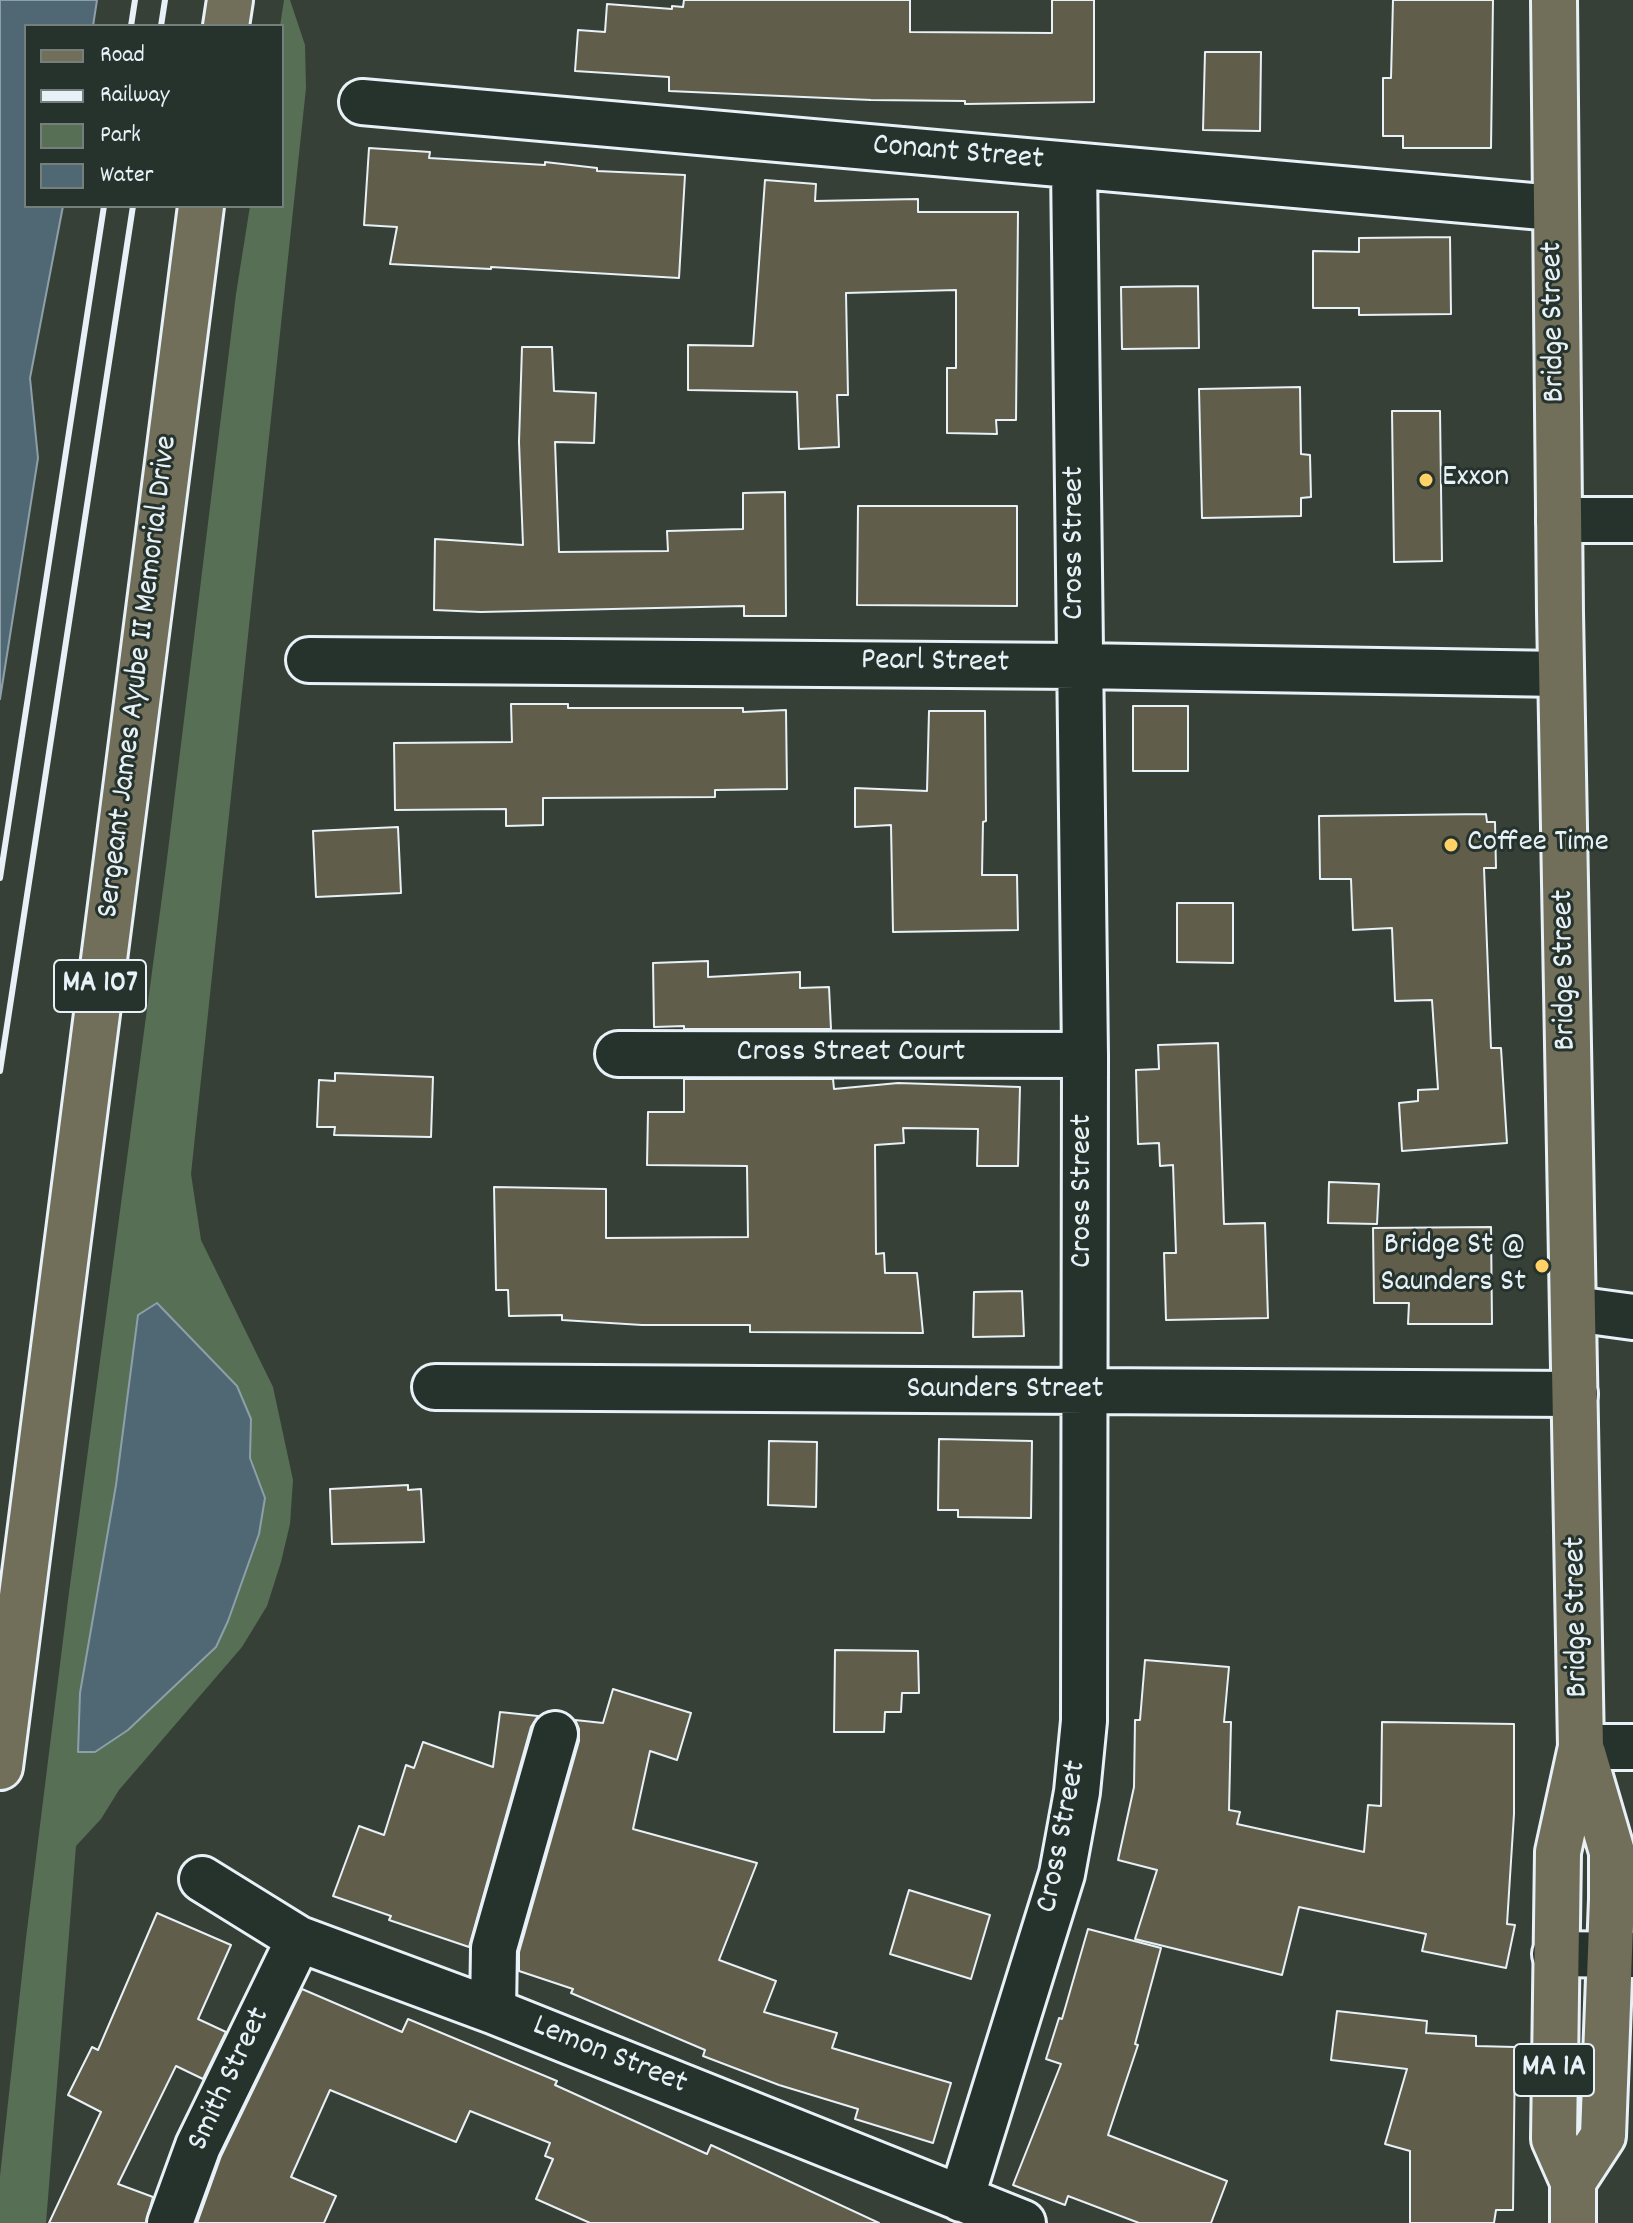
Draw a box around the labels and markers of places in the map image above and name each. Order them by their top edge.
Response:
place label: Exxon [1442,461,1509,499]
marker: Exxon [1417,471,1435,489]
place label: Coffee Time [1467,826,1609,864]
marker: Coffee Time [1442,836,1460,854]
place label: Bridge St @ Saunders St [1381,1229,1526,1304]
marker: Bridge St @ Saunders St [1533,1257,1551,1275]

